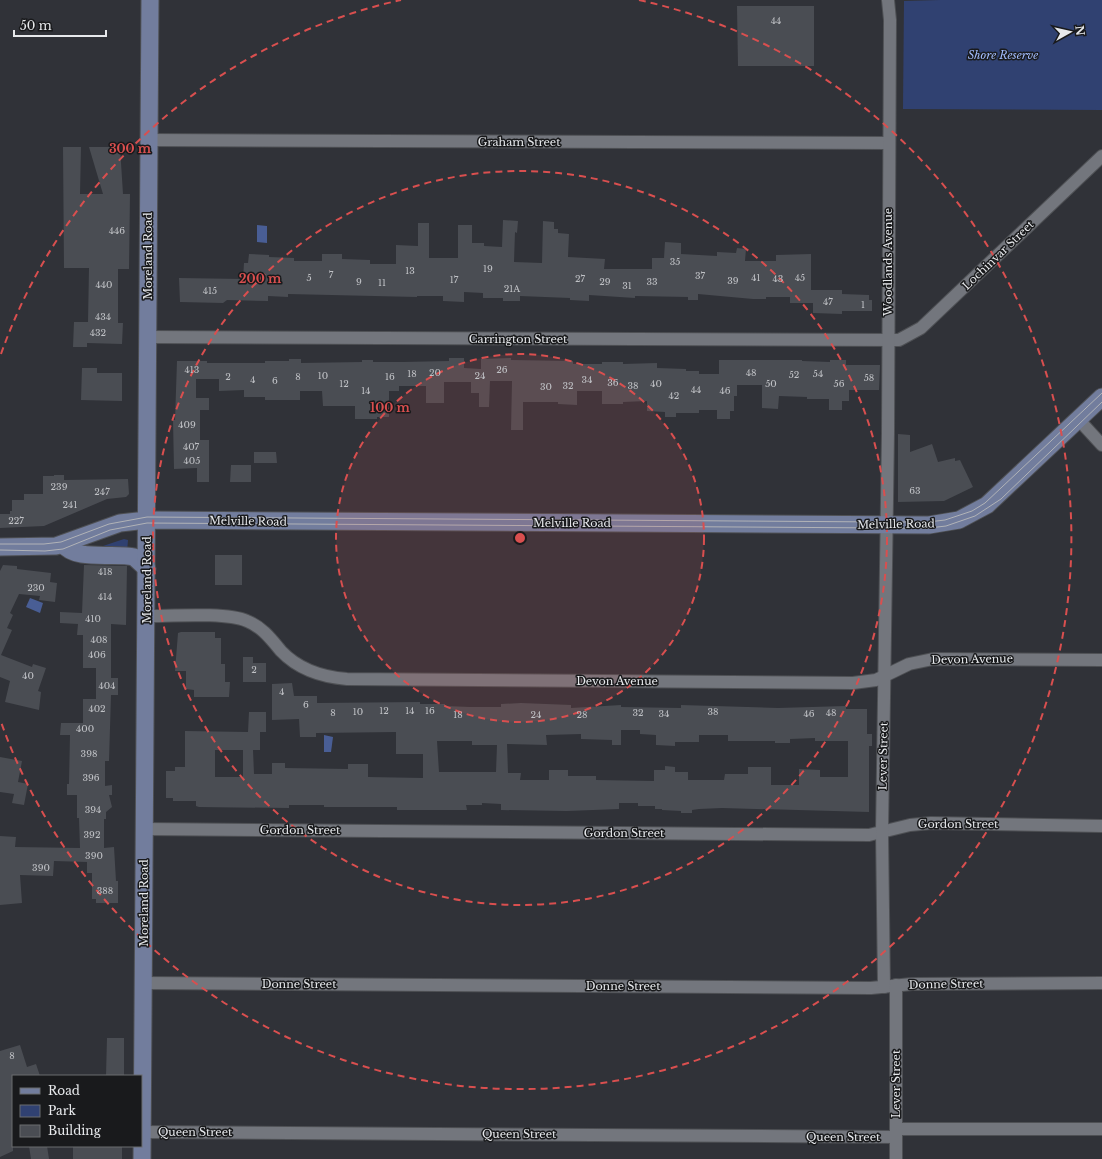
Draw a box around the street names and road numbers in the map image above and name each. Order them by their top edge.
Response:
street label: Graham Street [478,135,561,149]
street label: Woodlands Avenue [881,208,895,317]
street label: Moreland Road [141,212,155,300]
street label: Lochinvar Street [959,217,1037,293]
street label: Carrington Street [469,332,568,346]
street label: Melville Road [209,513,288,529]
street label: Melville Road [533,516,612,530]
street label: Melville Road [857,516,936,532]
street label: Moreland Road [140,536,154,624]
street label: Devon Avenue [931,651,1013,667]
street label: Devon Avenue [576,674,658,688]
street label: Lever Street [875,721,891,790]
street label: Gordon Street [918,817,999,831]
street label: Gordon Street [260,823,341,837]
street label: Gordon Street [584,826,665,840]
street label: Moreland Road [137,859,151,947]
street label: Donne Street [909,976,984,992]
street label: Donne Street [262,977,337,991]
street label: Donne Street [586,979,661,993]
street label: Lever Street [889,1049,903,1118]
street label: Queen Street [158,1125,233,1139]
street label: Queen Street [482,1127,557,1141]
street label: Queen Street [806,1130,881,1144]

